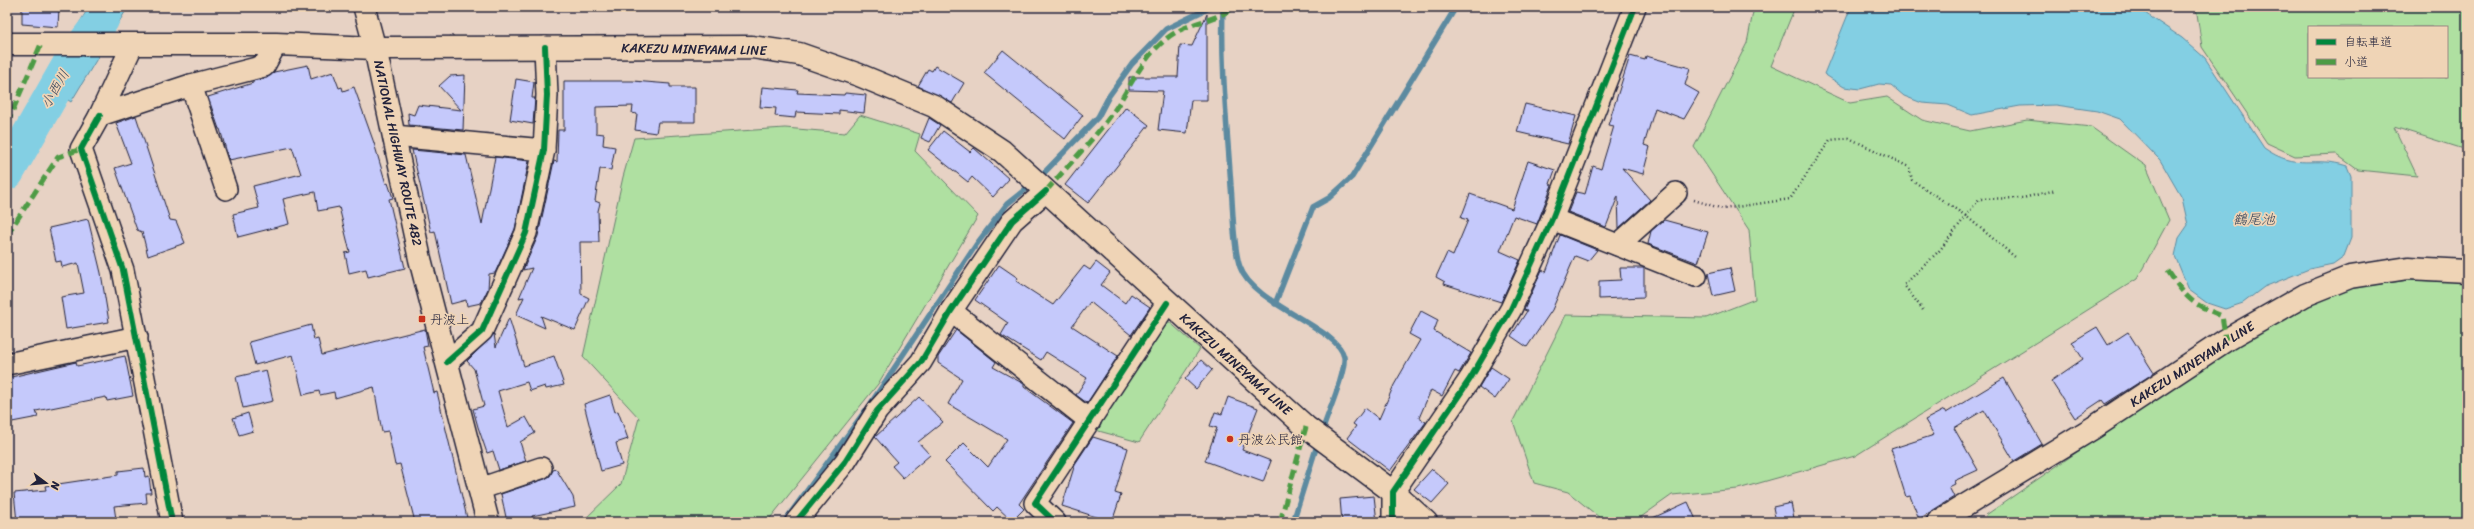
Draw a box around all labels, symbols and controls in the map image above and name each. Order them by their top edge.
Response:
legend [2308,26,2448,78]
text: 自転車道 [2344,31,2392,53]
street label: KAKEZU MINEYAMA LINE [621,36,768,62]
text: 小道 [2344,51,2368,73]
street label: NATIONAL HIGHWAY ROUTE 482 [367,58,429,249]
water label: 小西川 [34,65,76,113]
water label: 鶴尾池 [2233,207,2276,232]
street label: KAKEZU MINEYAMA LINE [1174,307,1298,422]
place label: 丹波上 [430,308,469,331]
marker: 丹波上 [417,314,427,324]
street label: KAKEZU MINEYAMA LINE [2125,314,2260,413]
place label: 丹波公民館 [1238,428,1303,451]
marker: 丹波公民館 [1225,434,1235,444]
north arrow [26,463,66,503]
text: N [45,478,66,492]

